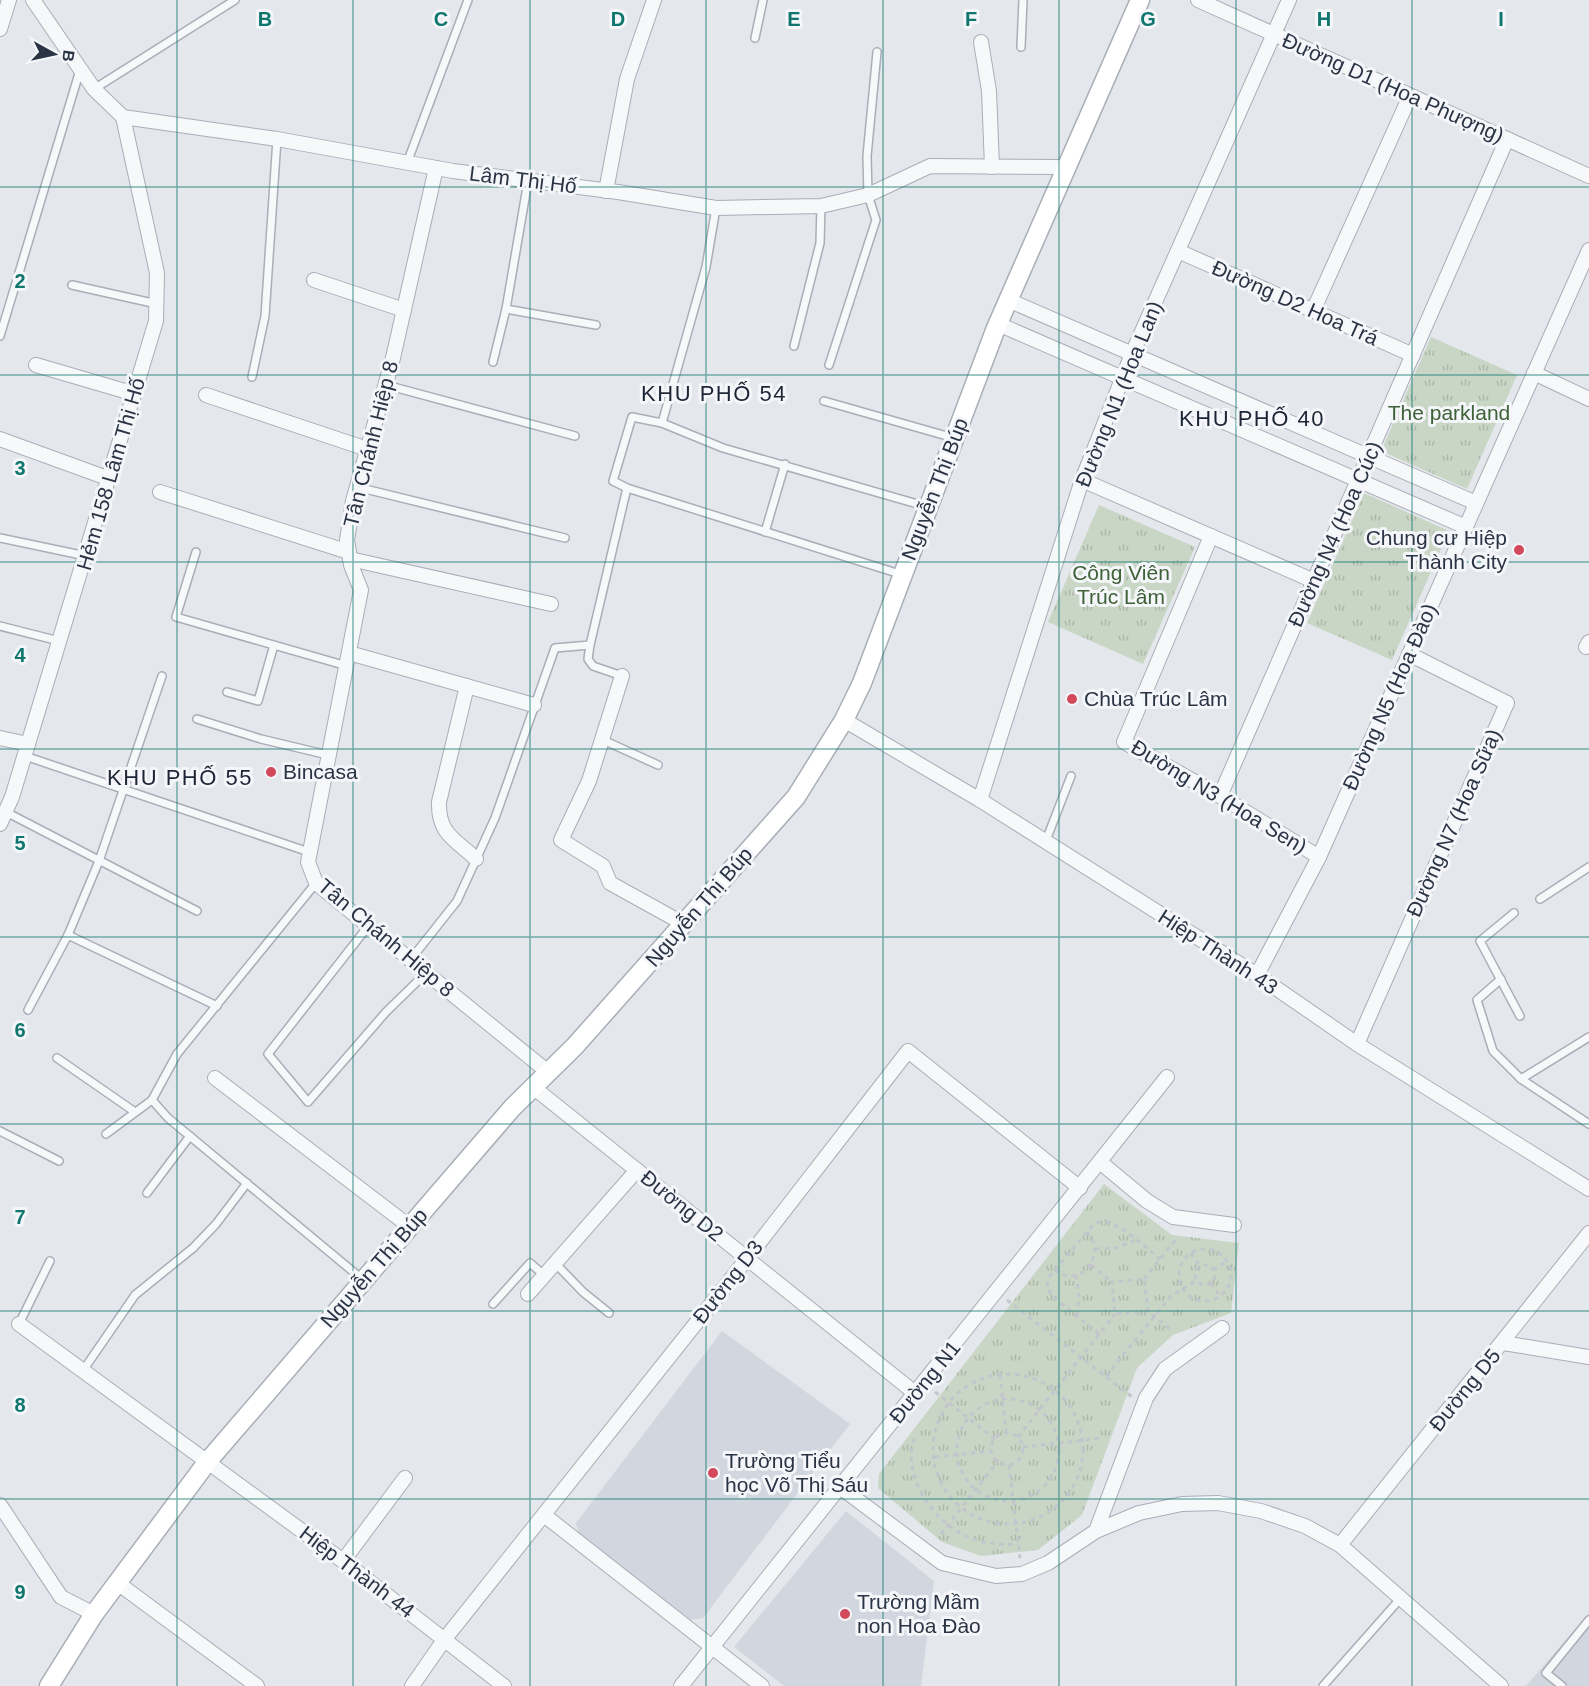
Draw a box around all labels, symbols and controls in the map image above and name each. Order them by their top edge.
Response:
text: B [258,8,272,30]
text: C [434,8,448,30]
text: D [611,8,625,30]
text: E [787,8,801,30]
text: F [965,8,977,30]
text: G [1140,8,1156,30]
text: H [1317,8,1331,30]
text: I [1498,8,1504,30]
north arrow [24,24,84,84]
street label: Đường D1 (Hoa Phượng) [1279,28,1508,147]
text: B [59,49,78,63]
street label: Lâm Thị Hố [468,161,578,198]
street label: Đường D2 Hoa Trá [1208,256,1382,350]
text: 2 [14,270,26,292]
street label: Đường N1 (Hoa Lan) [1071,298,1166,490]
street label: Tân Chánh Hiệp 8 [339,358,402,529]
street label: Hẻm 158 Lâm Thị Hố [72,375,149,573]
district label: KHU PHỐ 54 [641,380,787,406]
park label: The parkland [1388,401,1510,424]
district label: KHU PHỐ 40 [1179,405,1325,431]
street label: Nguyễn Thị Búp [897,415,972,563]
street label: Đường N4 (Hoa Cúc) [1283,438,1386,630]
text: 3 [14,457,26,479]
place label: Chung cư Hiệp Thành City [1366,526,1507,573]
marker: Chung cư Hiệp Thành City [1512,543,1526,557]
park label: Công Viên Trúc Lâm [1072,561,1170,608]
street label: Đường N5 (Hoa Đào) [1338,600,1441,794]
text: 4 [14,644,26,666]
place label: Chùa Trúc Lâm [1084,687,1228,710]
marker: Chùa Trúc Lâm [1065,692,1079,706]
street label: Đường N7 (Hoa Sữa) [1402,725,1505,920]
street label: Đường N3 (Hoa Sen) [1127,735,1311,858]
place label: Bincasa [283,760,358,783]
district label: KHU PHỐ 55 [107,764,253,790]
marker: Bincasa [264,765,278,779]
text: 5 [14,832,26,854]
street label: Nguyễn Thị Búp [641,842,757,971]
street label: Tân Chánh Hiệp 8 [314,874,459,1001]
street label: Hiệp Thành 43 [1154,905,1282,999]
text: 6 [14,1019,26,1041]
street label: Đường D2 [637,1166,728,1246]
street label: Nguyễn Thị Búp [316,1203,432,1332]
text: 7 [14,1206,26,1228]
street label: Đường D3 [688,1236,767,1328]
street label: Đường N1 [885,1336,965,1427]
street label: Đường D5 [1425,1344,1505,1435]
text: 8 [14,1394,26,1416]
place label: Trường Tiểu học Võ Thị Sáu [725,1449,868,1496]
marker: Trường Tiểu học Võ Thị Sáu [706,1466,720,1480]
street label: Hiệp Thành 44 [296,1521,419,1622]
text: 9 [14,1581,26,1603]
place label: Trường Mầm non Hoa Đào [857,1590,981,1637]
marker: Trường Mầm non Hoa Đào [838,1607,852,1621]

